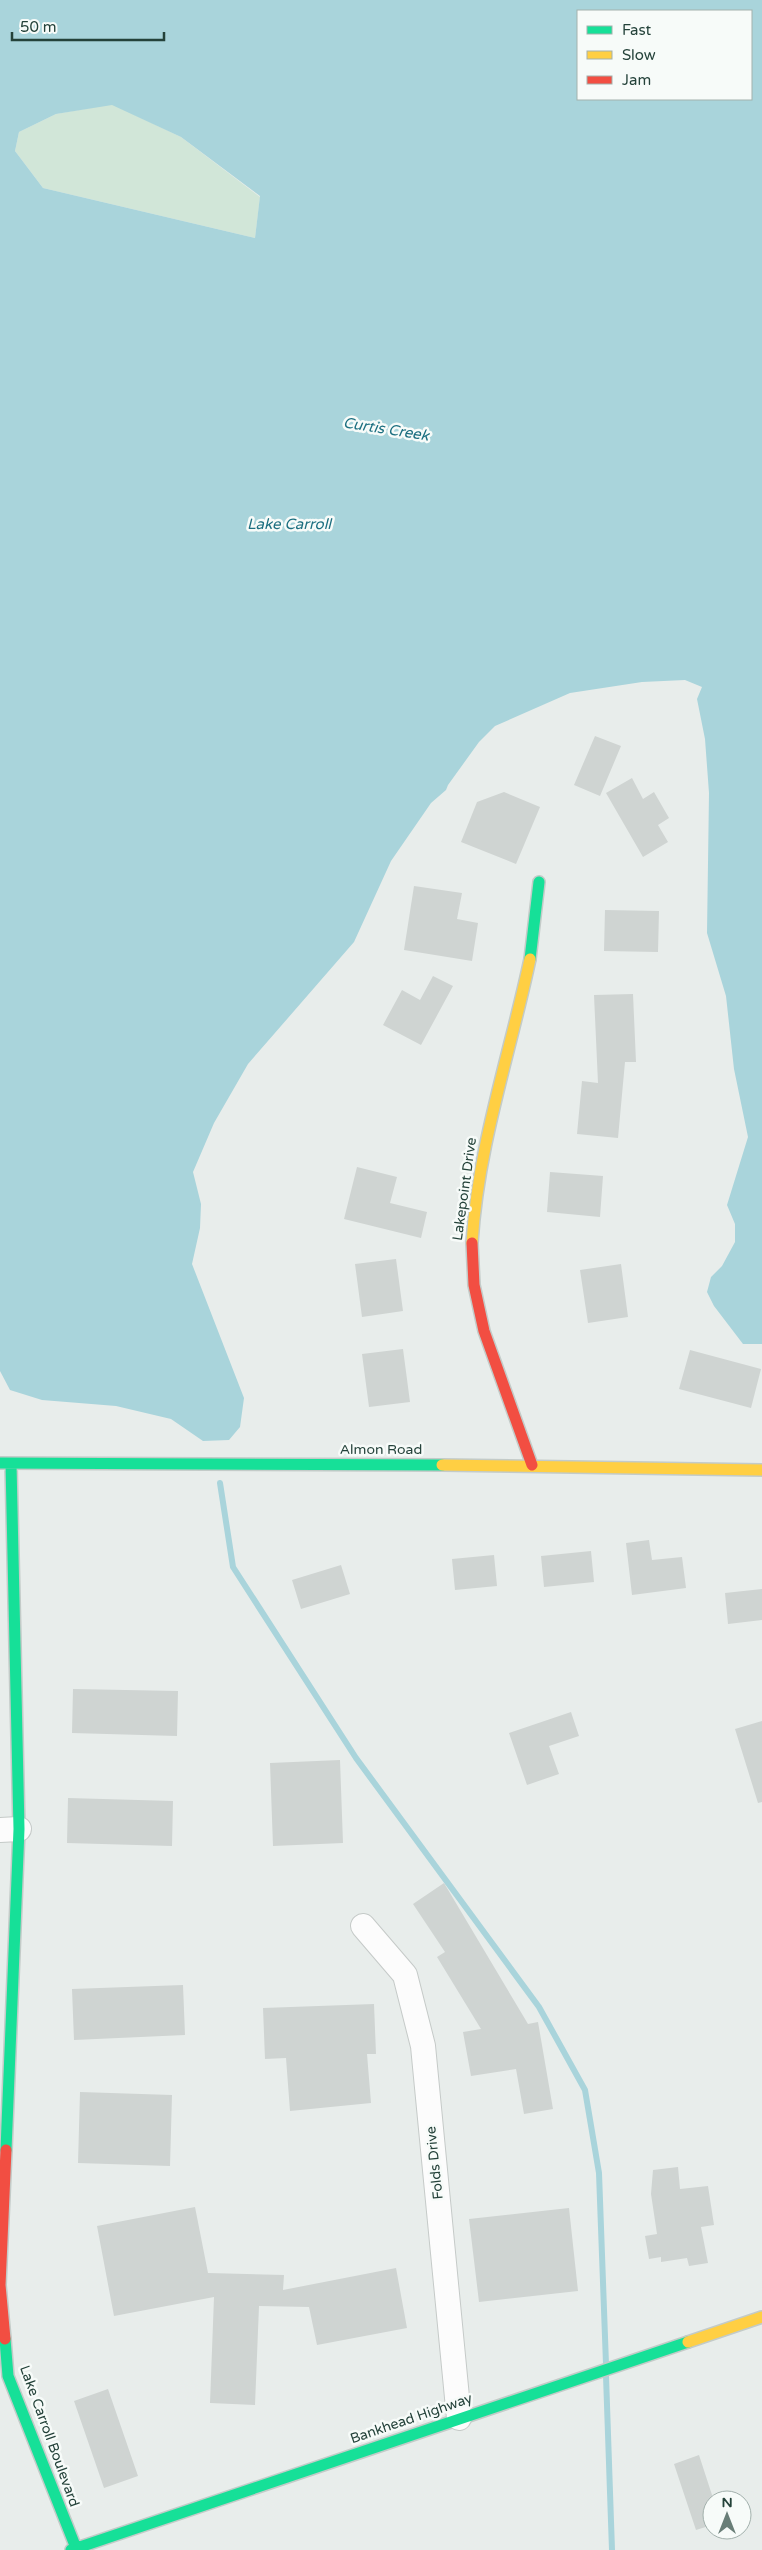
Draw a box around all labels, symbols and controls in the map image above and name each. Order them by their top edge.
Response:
scale bar [12,10,165,42]
legend [577,10,752,100]
text: 50 m [20,18,57,36]
text: Fast [622,21,652,39]
text: Slow [622,46,656,64]
text: Jam [622,71,651,89]
water label: Curtis Creek [342,413,432,445]
water label: Lake Carroll [247,515,333,533]
street label: Lakepoint Drive [449,1136,480,1242]
street label: Almon Road [340,1441,422,1458]
street label: Folds Drive [422,2125,447,2200]
street label: Lake Carroll Boulevard [16,2363,83,2509]
street label: Bankhead Highway [348,2389,475,2447]
north arrow [702,2490,752,2540]
text: N [721,2494,733,2511]

